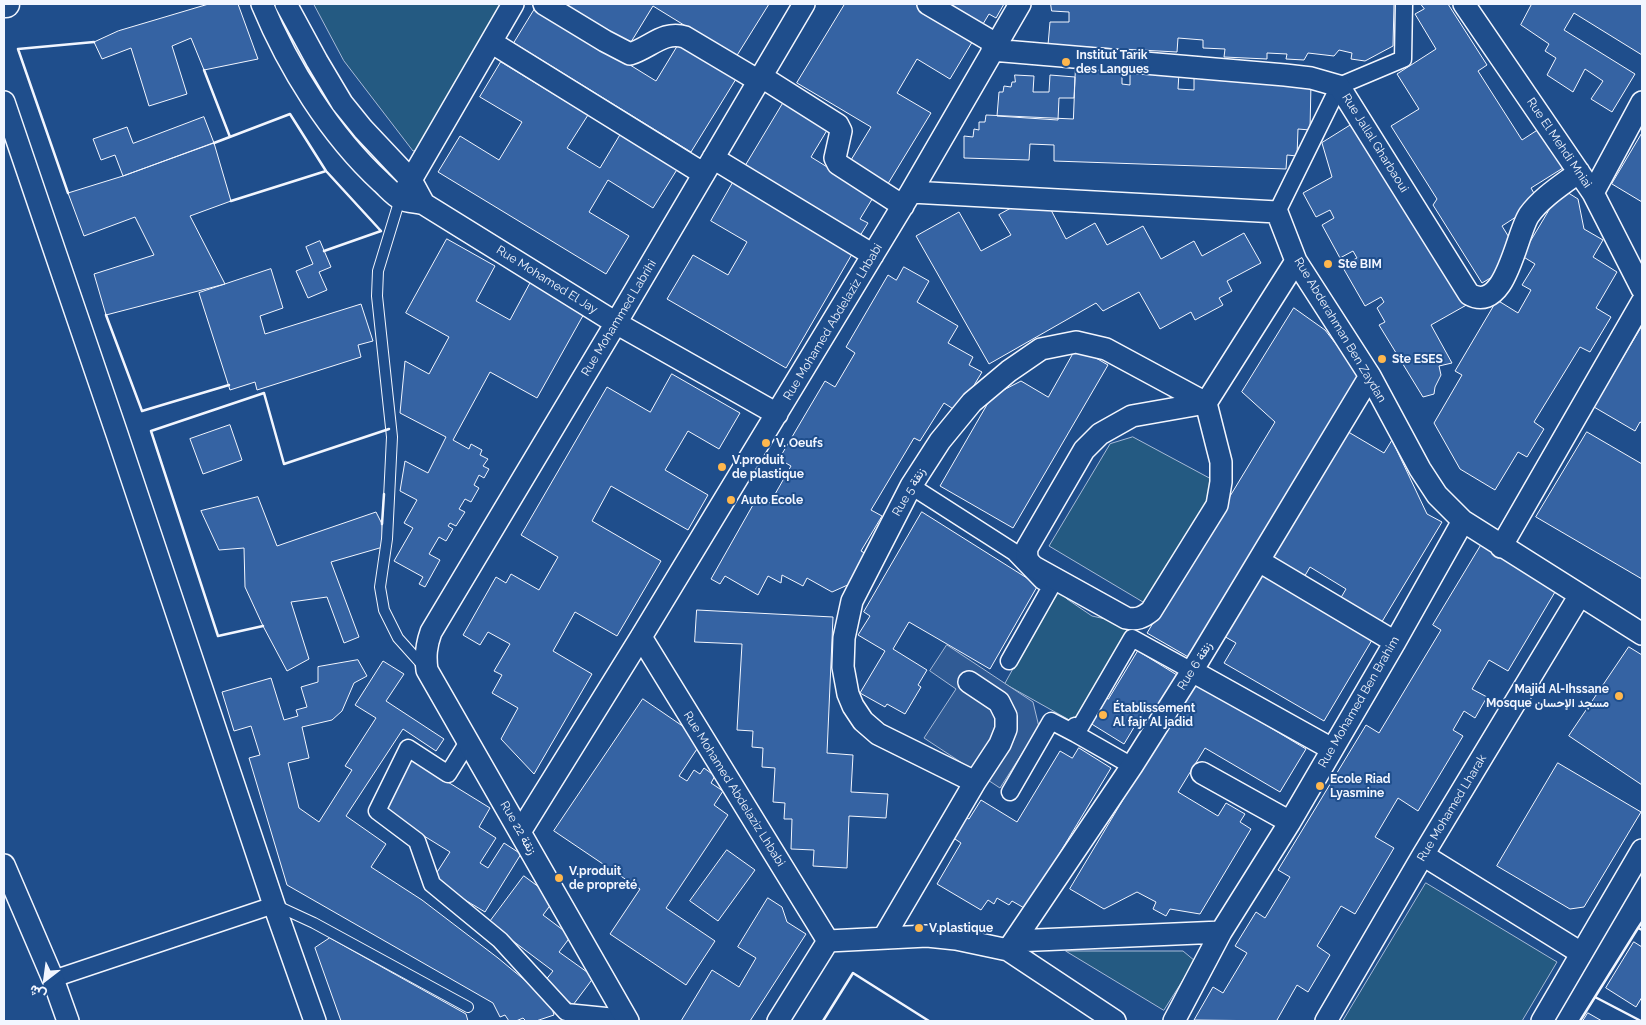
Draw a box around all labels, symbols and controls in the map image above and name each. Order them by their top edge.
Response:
place label: Institut Tarik des Langues [1076,48,1149,76]
marker: Institut Tarik des Langues [1060,56,1072,68]
street label: Rue Jallal Gharbaoui [1339,91,1411,195]
street label: Rue El Mehdi Mniai [1524,95,1594,191]
street label: Rue Mohamed Abdelaziz Lhbabi [780,241,886,403]
street label: Rue Mohamed El Jay [494,243,600,317]
street label: Rue Abderahman Ben Zaydan [1291,255,1389,405]
street label: Rue Mohammed Labrihi [579,257,659,379]
place label: Ste BIM [1338,257,1382,271]
marker: Ste BIM [1322,258,1334,270]
place label: Ste ESES [1392,352,1443,366]
marker: Ste ESES [1376,353,1388,365]
place label: V. Oeufs [776,436,823,450]
marker: V. Oeufs [760,437,772,449]
place label: V.produit de plastique [732,453,804,481]
marker: V.produit de plastique [716,461,728,473]
street label: Rue 5 زنقة [889,465,929,519]
place label: Auto Ecole [741,493,803,507]
marker: Auto Ecole [725,494,737,506]
street label: Rue Mohamed Ben Brahim [1315,634,1403,770]
street label: Rue 6 زنقة [1175,639,1215,693]
place label: Majid Al-Ihssane Mosque مسجد الإحسان [1486,682,1609,710]
marker: Majid Al-Ihssane Mosque مسجد الإحسان [1613,690,1625,702]
place label: Établissement Al fajr Al jadid [1113,701,1195,729]
street label: Rue Mohamed Abdelaziz Lhbabi [680,709,788,869]
marker: Établissement Al fajr Al jadid [1097,709,1109,721]
street label: Rue Mohamed Lharak [1414,752,1490,864]
place label: Ecole Riad Lyasmine [1330,772,1391,800]
marker: Ecole Riad Lyasmine [1314,780,1326,792]
street label: Rue 22 زنقة [497,799,539,857]
place label: V.produit de propreté [569,864,637,892]
marker: V.produit de propreté [553,872,565,884]
place label: V.plastique [929,921,993,935]
marker: V.plastique [913,922,925,934]
north arrow [20,955,70,1005]
text: ش [26,982,49,1004]

